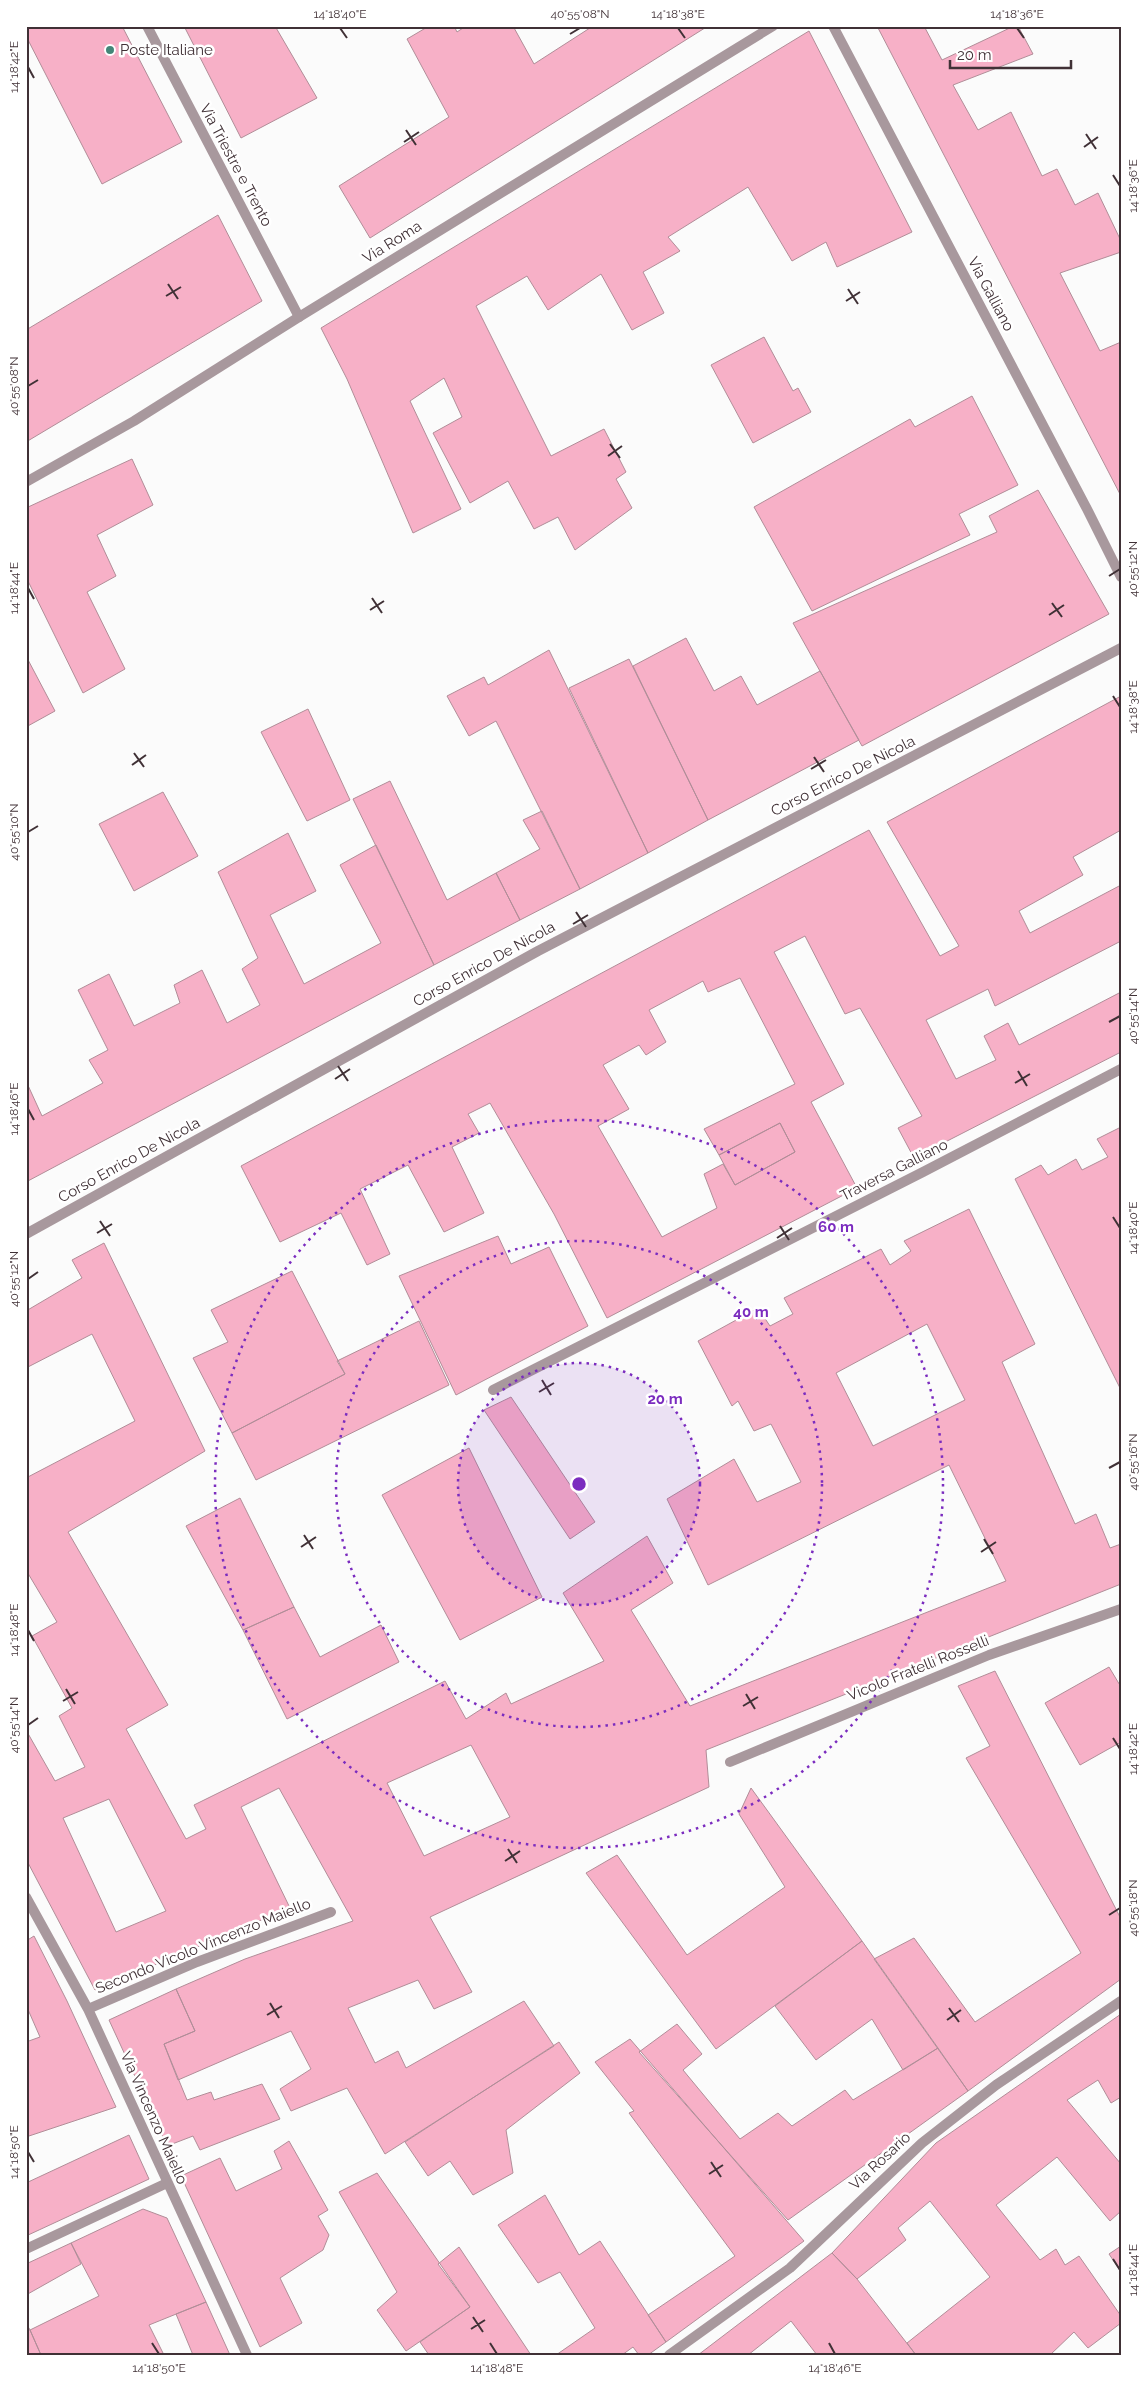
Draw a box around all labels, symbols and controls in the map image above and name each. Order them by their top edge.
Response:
text: 14°18'40"E [313,7,367,21]
text: 40°55'08"N [550,7,610,21]
text: 14°18'38"E [651,7,705,21]
text: 14°18'36"E [990,7,1044,21]
scale bar [950,38,1071,70]
text: 14°18'42"E [7,41,21,93]
place label: Poste Italiane [120,41,213,59]
marker: Poste Italiane [104,44,116,56]
text: 20 m [957,46,992,64]
street label: Via Triestre e Trento [196,101,276,230]
text: 14°18'36"E [1126,159,1140,213]
street label: Via Roma [359,217,425,267]
street label: Via Galliano [964,254,1018,334]
text: 40°55'08"N [7,356,21,416]
text: 40°55'12"N [1126,541,1140,597]
text: 14°18'44"E [7,562,21,614]
text: 14°18'38"E [1126,680,1140,734]
street label: Corso Enrico De Nicola [768,732,918,820]
text: 40°55'10"N [7,803,21,861]
street label: Corso Enrico De Nicola [410,918,558,1010]
text: 40°55'14"N [1126,988,1140,1044]
text: 14°18'46"E [7,1082,21,1136]
street label: Corso Enrico De Nicola [55,1114,203,1206]
street label: Traversa Galliano [837,1135,951,1205]
text: 14°18'40"E [1126,1201,1140,1255]
text: 60 m [818,1218,854,1236]
text: 40°55'12"N [7,1251,21,1307]
text: 40 m [733,1303,769,1321]
text: 20 m [647,1390,683,1408]
text: 40°55'16"N [1126,1433,1140,1491]
centre of rings [570,1475,588,1493]
text: 14°18'48"E [7,1604,21,1656]
street label: Vicolo Fratelli Rosselli [845,1631,991,1705]
text: 40°55'14"N [7,1697,21,1753]
text: 14°18'42"E [1126,1723,1140,1775]
text: 40°55'18"N [1126,1879,1140,1937]
street label: Secondo Vicolo Vincenzo Maiello [93,1894,313,1998]
street label: Via Vincenzo Maiello [117,2049,191,2187]
text: 14°18'50"E [7,2125,21,2179]
street label: Via Rosario [846,2128,914,2194]
text: 14°18'44"E [1126,2244,1140,2296]
text: 14°18'50"E [132,2361,186,2375]
text: 14°18'48"E [471,2361,523,2375]
text: 14°18'46"E [808,2361,862,2375]

